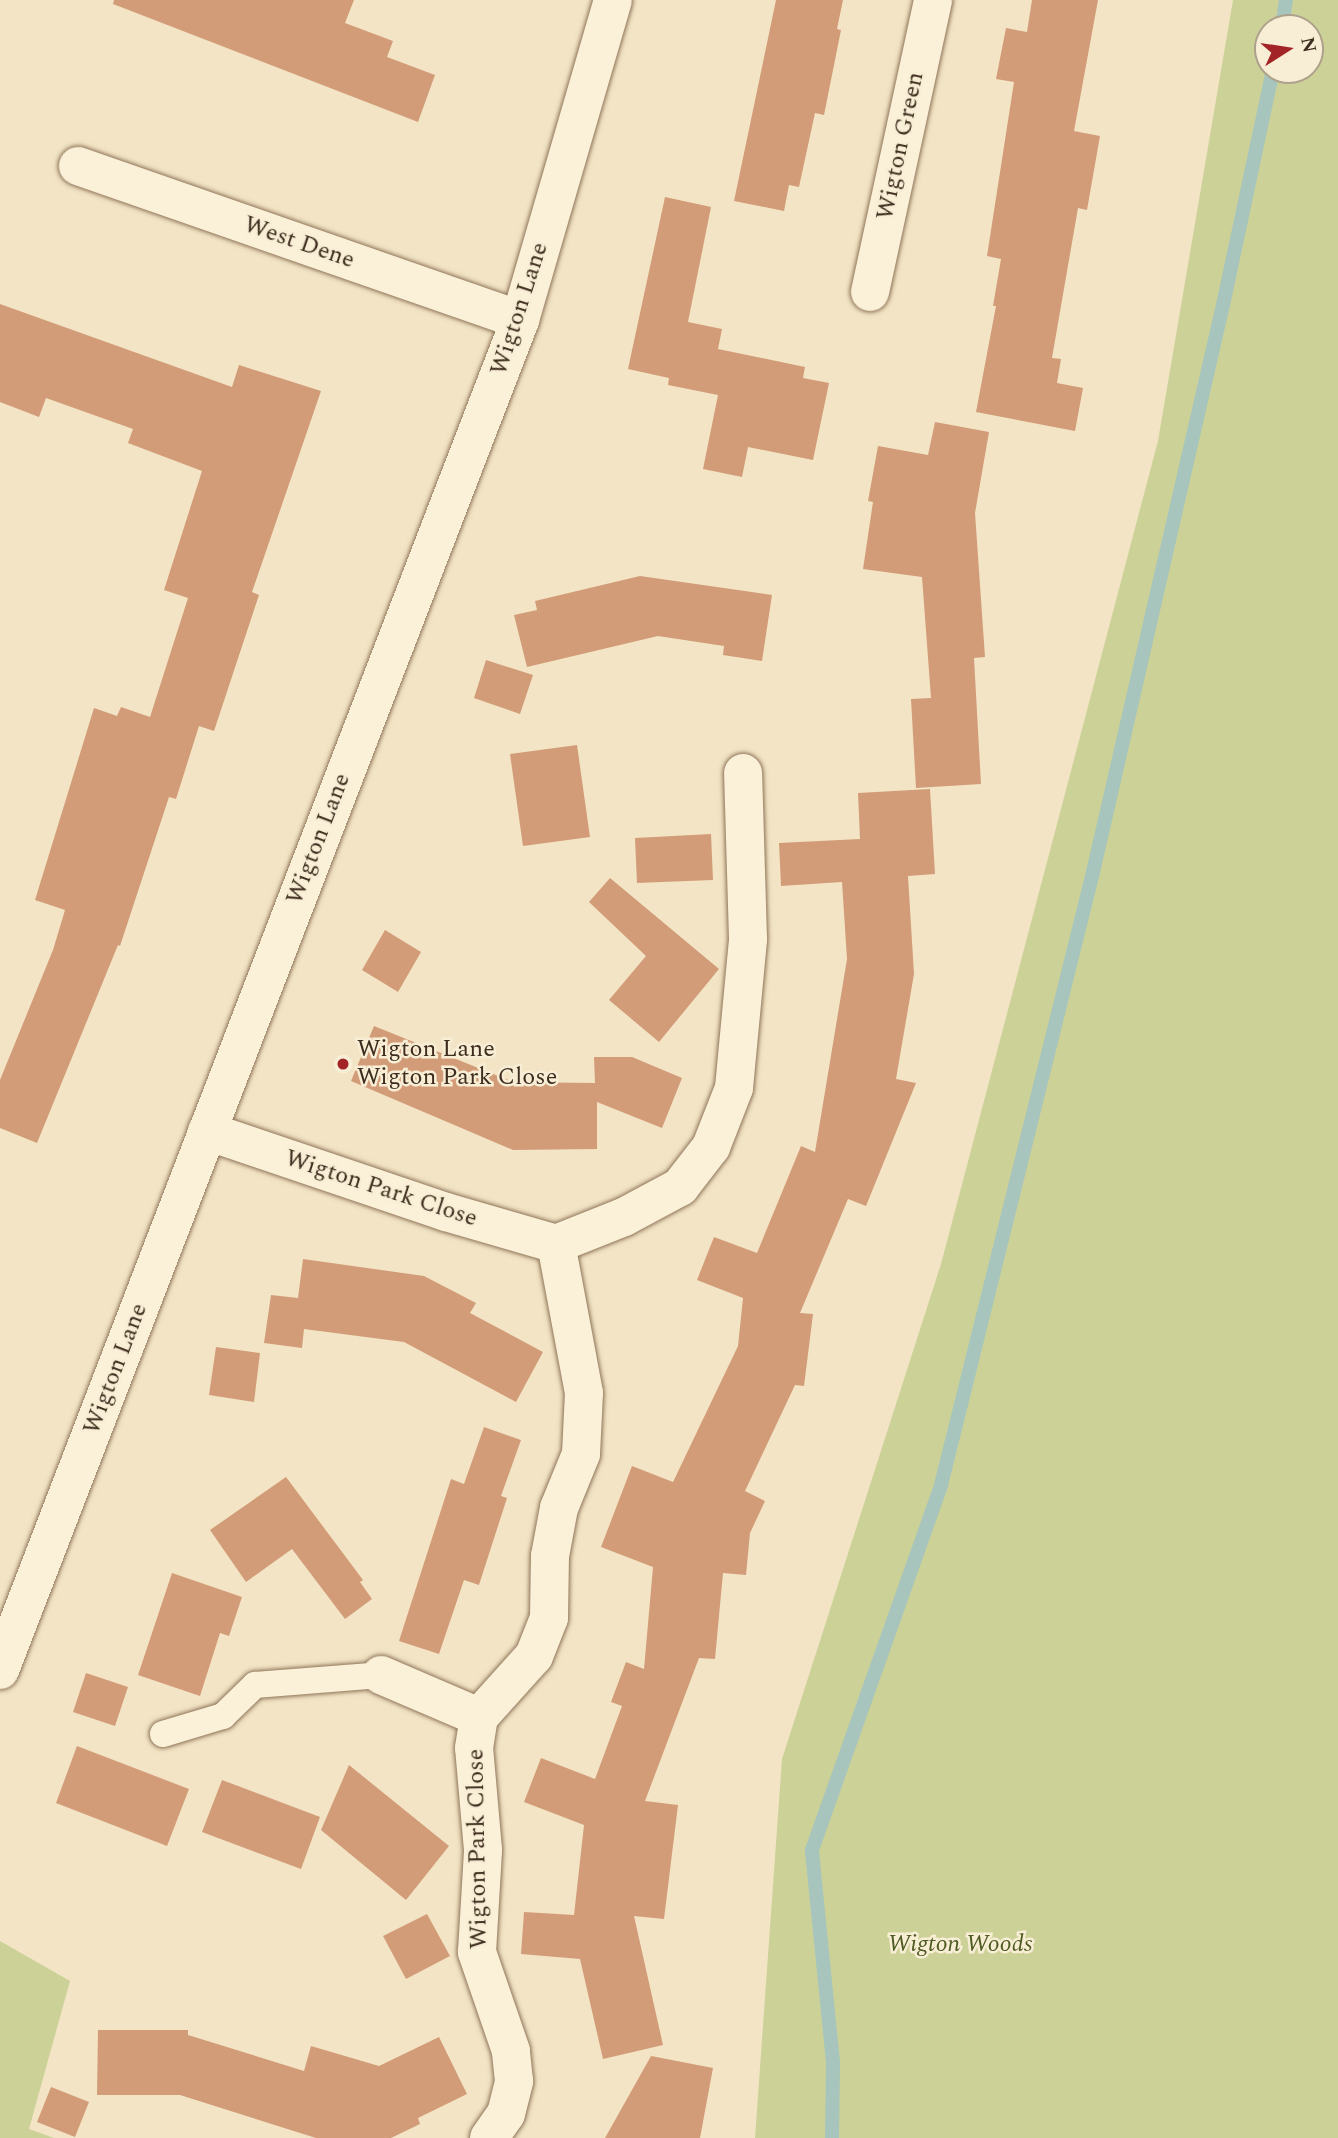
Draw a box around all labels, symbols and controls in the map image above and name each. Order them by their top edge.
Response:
north arrow [1254,14,1324,84]
text: N [1292,34,1324,56]
street label: Wigton Green [871,69,931,223]
street label: West Dene [240,211,358,275]
street label: Wigton Lane [485,239,555,379]
street label: Wigton Lane [281,770,357,908]
place label: Wigton Lane Wigton Park Close [357,1036,557,1092]
marker: Wigton Lane Wigton Park Close [335,1056,351,1072]
street label: Wigton Park Close [281,1144,481,1234]
street label: Wigton Lane [78,1300,154,1438]
street label: Wigton Park Close [462,1749,494,1949]
park label: Wigton Woods [888,1931,1032,1959]

